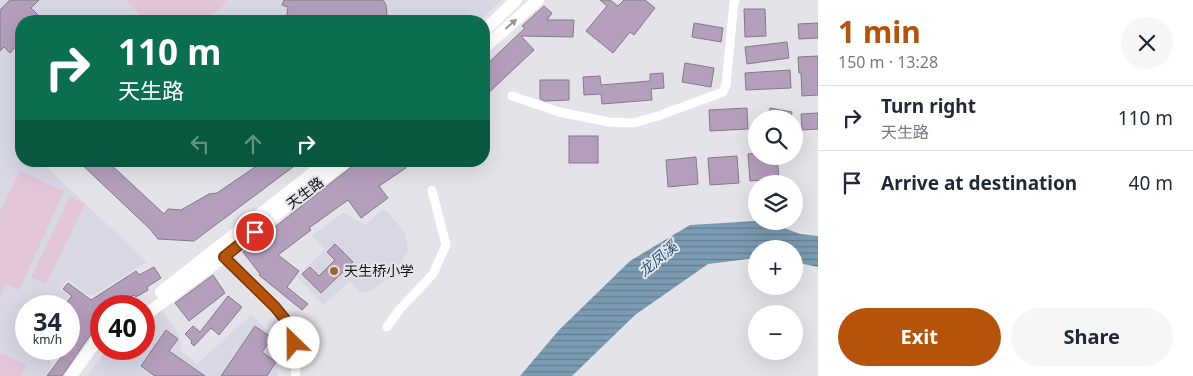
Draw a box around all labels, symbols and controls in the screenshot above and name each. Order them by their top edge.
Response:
text: 1 min [838,11,921,52]
button: close [1121,17,1173,69]
one-way arrow [504,18,517,29]
text: 110 m [118,28,221,75]
icon: right [35,35,100,100]
text: 150 m · 13:28 [838,51,938,73]
text: 天生路 [118,75,184,105]
text: Turn right [881,93,976,119]
icon: right [838,104,866,132]
text: 110 m [1118,105,1173,131]
map controls [748,110,803,360]
button: search [748,110,803,165]
text: 天生路 [881,121,929,143]
icon: left [186,130,214,158]
icon: ahead [239,130,267,158]
icon: right [292,130,320,158]
icon: arrive [838,169,866,197]
text: Arrive at destination [881,170,1077,196]
text: 40 m [1129,170,1173,196]
street label: 天生路 [282,172,327,213]
button: layers [748,175,803,230]
pin [234,211,276,253]
icon: arrive [241,218,269,246]
water label: 龙凤溪 [634,235,683,280]
button: + [748,240,803,295]
place label: 天生桥小学 [344,261,414,280]
marker: 天生桥小学 [328,265,340,277]
speed limit sign: 40 [90,295,155,360]
text: 34 [33,304,62,338]
button: − [748,305,803,360]
button: Exit [838,308,1001,366]
button: Share [1011,308,1173,366]
position arrow [267,316,319,368]
text: km/h [33,331,62,348]

